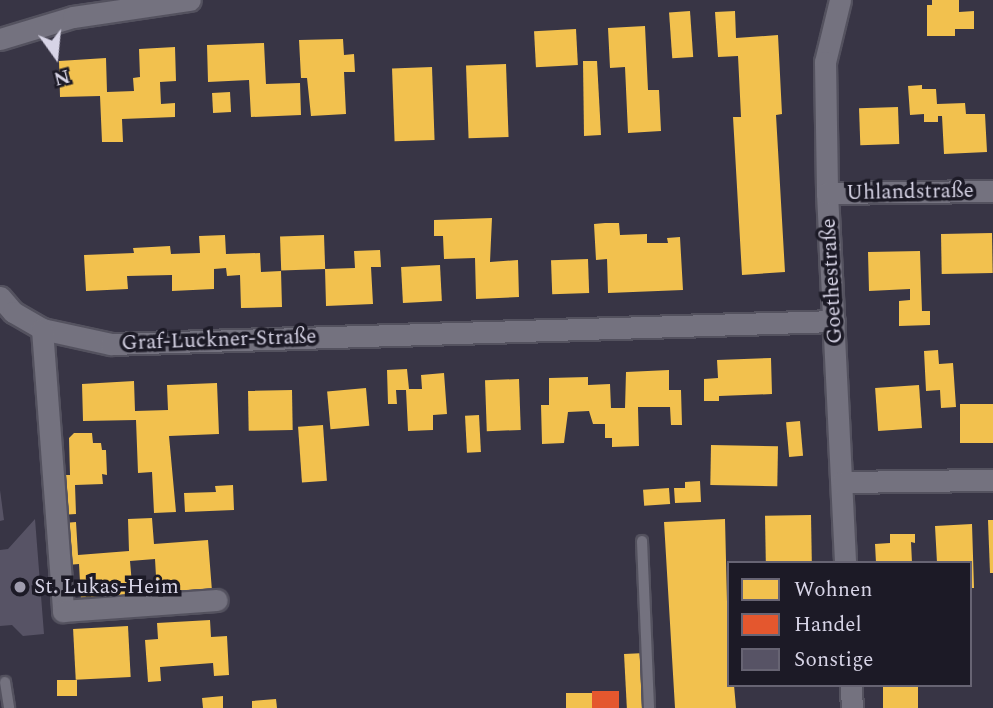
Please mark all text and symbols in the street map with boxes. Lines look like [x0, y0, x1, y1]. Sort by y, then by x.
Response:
north arrow [21, 21, 91, 91]
text: N [50, 61, 73, 93]
street label: Uhlandstraße [846, 178, 974, 206]
street label: Goethestraße [816, 218, 848, 344]
street label: Graf-Luckner-Straße [121, 324, 317, 356]
legend [727, 561, 972, 687]
place label: St. Lukas-Heim [34, 574, 179, 600]
text: Wohnen [794, 574, 872, 606]
marker: St. Lukas-Heim [12, 579, 28, 595]
text: Handel [794, 609, 862, 641]
text: Sonstige [794, 644, 873, 676]

